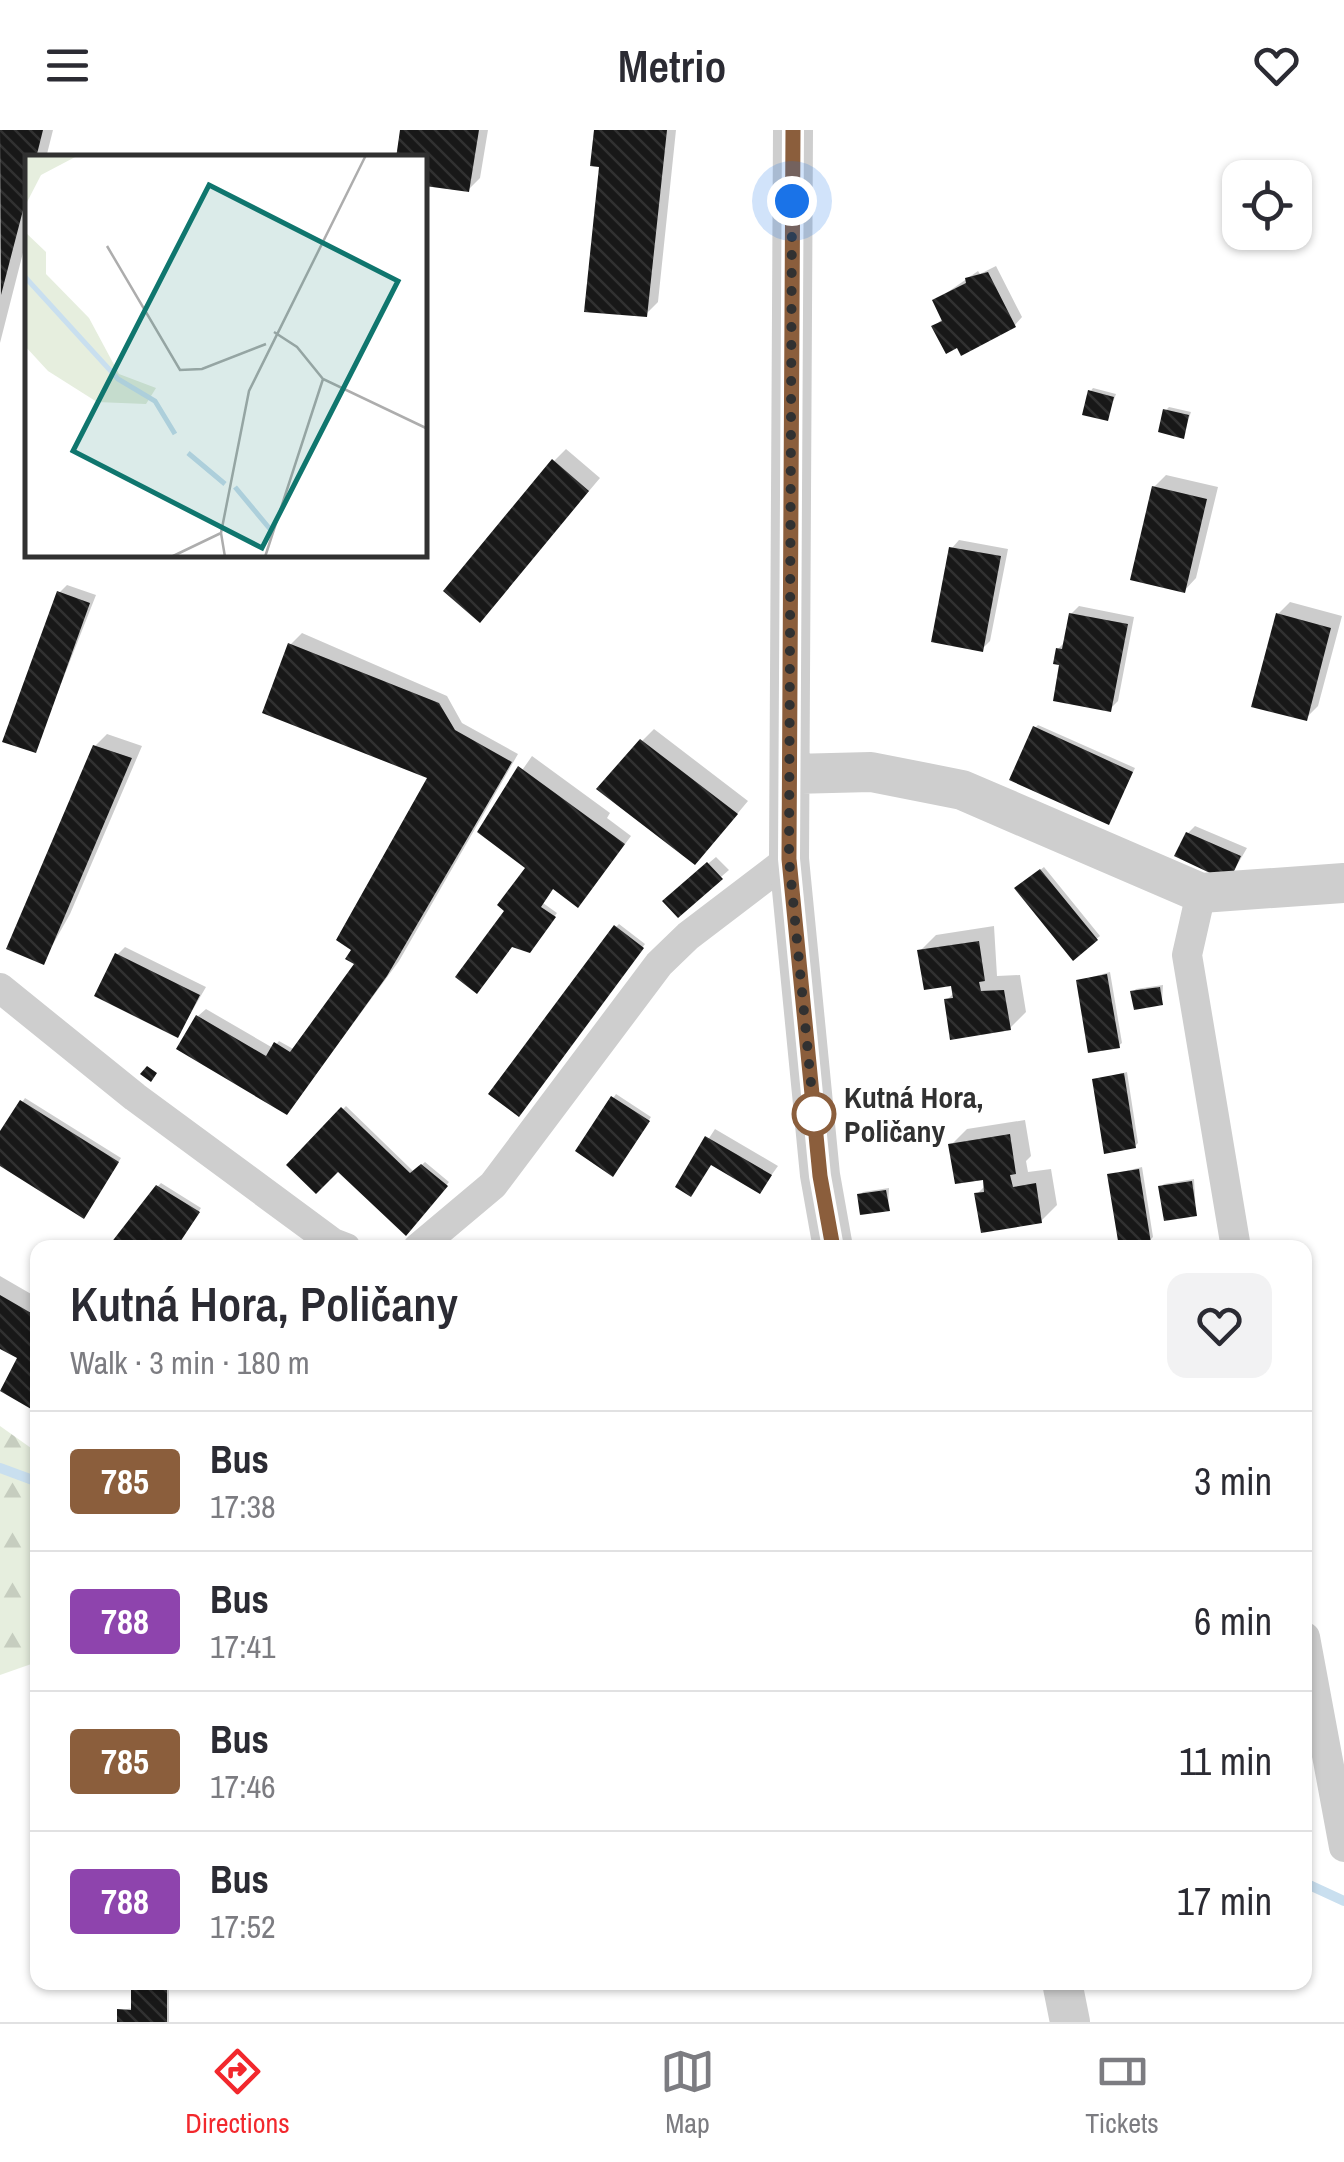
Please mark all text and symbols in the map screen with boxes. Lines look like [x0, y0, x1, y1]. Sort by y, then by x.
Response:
text: Metrio [618, 35, 726, 96]
icon: menu [40, 38, 95, 93]
icon: heart [1249, 38, 1304, 93]
inset map [25, 155, 428, 558]
map controls [1222, 160, 1312, 250]
button: locate [1222, 160, 1312, 250]
your location [767, 176, 817, 226]
place label: Kutná Hora, Poličany [844, 1077, 983, 1151]
marker: Kutná Hora, Poličany [793, 1093, 835, 1135]
text: Kutná Hora, Poličany [70, 1271, 458, 1336]
button: heart [1167, 1273, 1272, 1378]
text: Walk · 3 min · 180 m [70, 1341, 310, 1384]
text: Bus [210, 1434, 269, 1485]
text: 3 min [1194, 1456, 1272, 1507]
text: 785 [101, 1458, 149, 1505]
text: 17:38 [210, 1485, 276, 1528]
text: Bus [210, 1574, 269, 1625]
text: 6 min [1194, 1596, 1272, 1647]
text: 788 [101, 1598, 149, 1645]
text: 17:41 [210, 1625, 276, 1668]
text: Bus [210, 1714, 269, 1765]
text: 11 min [1179, 1736, 1272, 1787]
text: 785 [101, 1738, 149, 1785]
text: 17:46 [210, 1765, 276, 1808]
text: Bus [210, 1854, 269, 1905]
text: 17 min [1177, 1876, 1272, 1927]
text: 788 [101, 1878, 149, 1925]
text: 17:52 [210, 1905, 276, 1948]
tab: Directions [185, 2044, 290, 2142]
tab: Map [660, 2044, 715, 2142]
tab: Tickets [1085, 2044, 1159, 2142]

